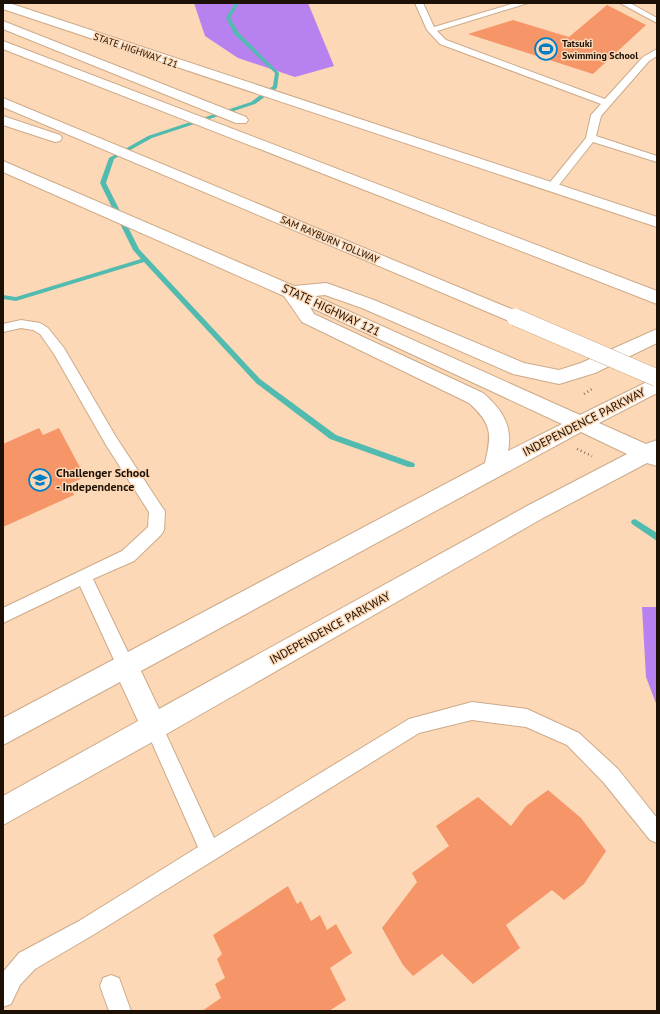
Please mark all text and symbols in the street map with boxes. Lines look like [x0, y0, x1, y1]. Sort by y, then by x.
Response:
street label: STATE HIGHWAY 121 [92, 30, 180, 71]
sports icon: Tatsuki Swimming School [533, 36, 559, 62]
place label: Tatsuki Swimming School [562, 37, 638, 62]
street label: SAM RAYBURN TOLLWAY [279, 213, 381, 266]
street label: STATE HIGHWAY 121 [280, 280, 383, 339]
street label: INDEPENDENCE PARKWAY [520, 384, 648, 459]
place label: Challenger School - Independence [56, 465, 150, 494]
school or university icon: Challenger School - Independence [27, 467, 53, 493]
street label: INDEPENDENCE PARKWAY [267, 588, 393, 667]

